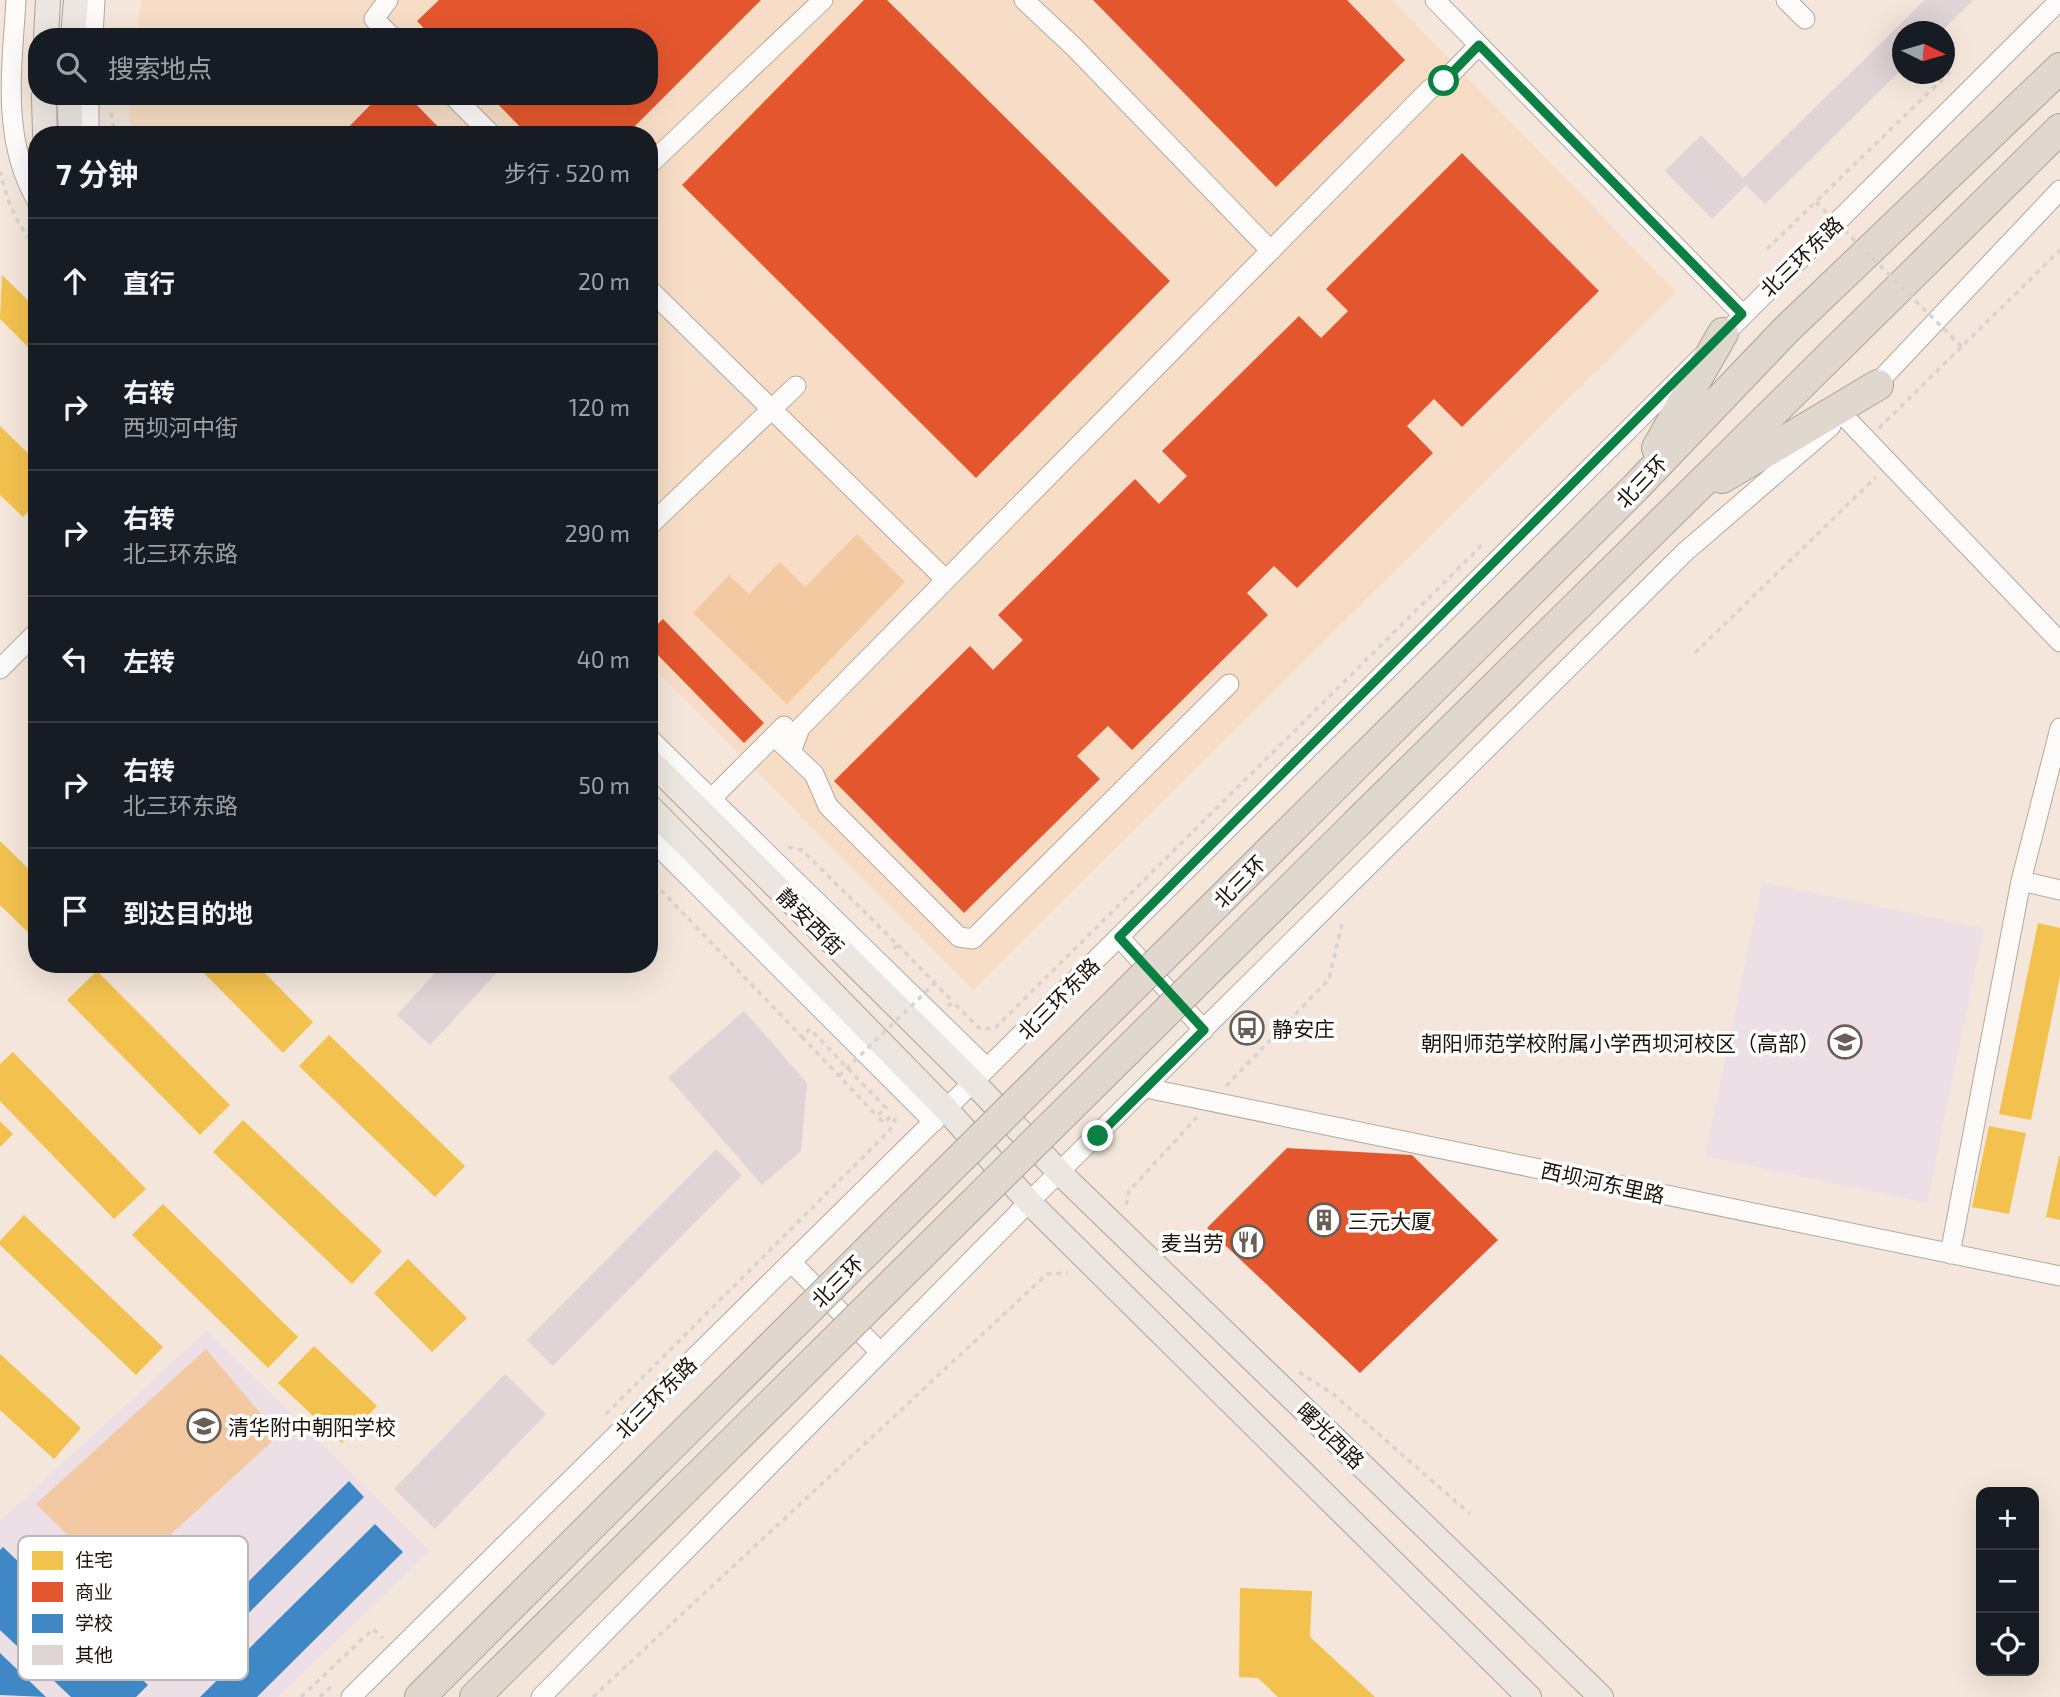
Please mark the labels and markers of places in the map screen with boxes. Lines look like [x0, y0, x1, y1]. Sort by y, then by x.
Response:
bus stop icon: 静安庄 [1228, 1009, 1266, 1047]
place label: 静安庄 [1272, 1016, 1335, 1041]
school or university icon: 朝阳师范学校附属小学西坝河校区（高部） [1826, 1023, 1864, 1061]
place label: 朝阳师范学校附属小学西坝河校区（高部） [1421, 1030, 1820, 1055]
building icon: 三元大厦 [1305, 1201, 1343, 1239]
place label: 三元大厦 [1348, 1208, 1432, 1233]
restaurant icon: 麦当劳 [1229, 1223, 1267, 1261]
place label: 麦当劳 [1161, 1230, 1224, 1255]
school or university icon: 清华附中朝阳学校 [185, 1407, 223, 1445]
place label: 清华附中朝阳学校 [228, 1414, 396, 1439]

